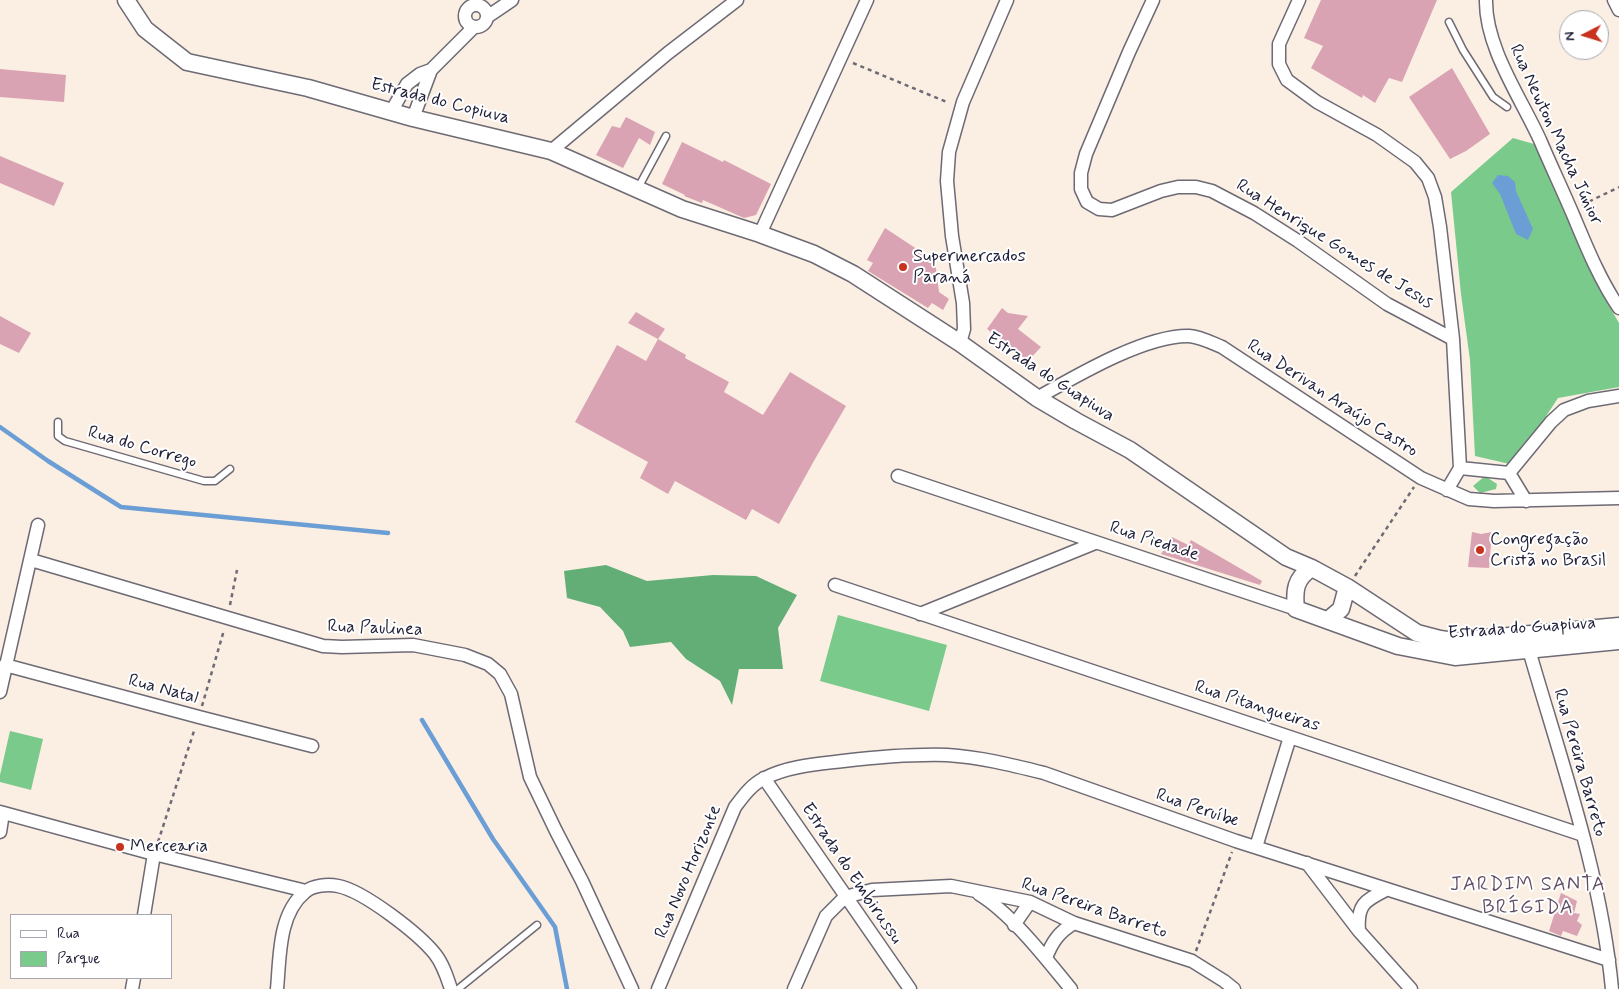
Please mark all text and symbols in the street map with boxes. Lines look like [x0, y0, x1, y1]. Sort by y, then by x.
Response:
north arrow [1559, 10, 1609, 60]
text: N [1561, 31, 1579, 42]
street label: Rua Newton Macha Júnior [1504, 41, 1606, 229]
street label: Estrada do Copiuva [368, 74, 512, 130]
street label: Rua Henrique Gomes de Jesus [1232, 175, 1436, 315]
place label: Supermercados Paraná [913, 246, 1026, 288]
marker: Supermercados Paraná [897, 261, 909, 273]
street label: Estrada do Guapiuva [982, 328, 1118, 428]
street label: Rua Derivan Araújo Castro [1242, 336, 1422, 462]
street label: Rua do Corrego [85, 422, 199, 474]
street label: Rua Piedade [1107, 517, 1201, 567]
place label: Congregação Cristã no Brasil [1490, 529, 1606, 572]
marker: Congregação Cristã no Brasil [1474, 544, 1486, 556]
street label: Estrada do Guapiuva [1447, 613, 1597, 645]
street label: Rua Paulinea [327, 617, 423, 641]
street label: Rua Natal [126, 670, 200, 710]
street label: Rua Pitangueiras [1192, 677, 1322, 737]
street label: Rua Pereira Barreto [1548, 687, 1610, 839]
street label: Rua Peruíbe [1153, 785, 1241, 833]
street label: Estrada do Embirussu [796, 799, 906, 949]
street label: Rua Novo Horizonte [651, 802, 727, 942]
place label: Mercearia [130, 836, 208, 858]
marker: Mercearia [114, 841, 126, 853]
street label: Rua Pereira Barreto [1018, 874, 1170, 944]
district label: JARDIM SANTA BRÍGIDA [1447, 874, 1609, 921]
legend [10, 914, 172, 979]
text: Rua [57, 924, 80, 944]
text: Parque [57, 949, 100, 969]

